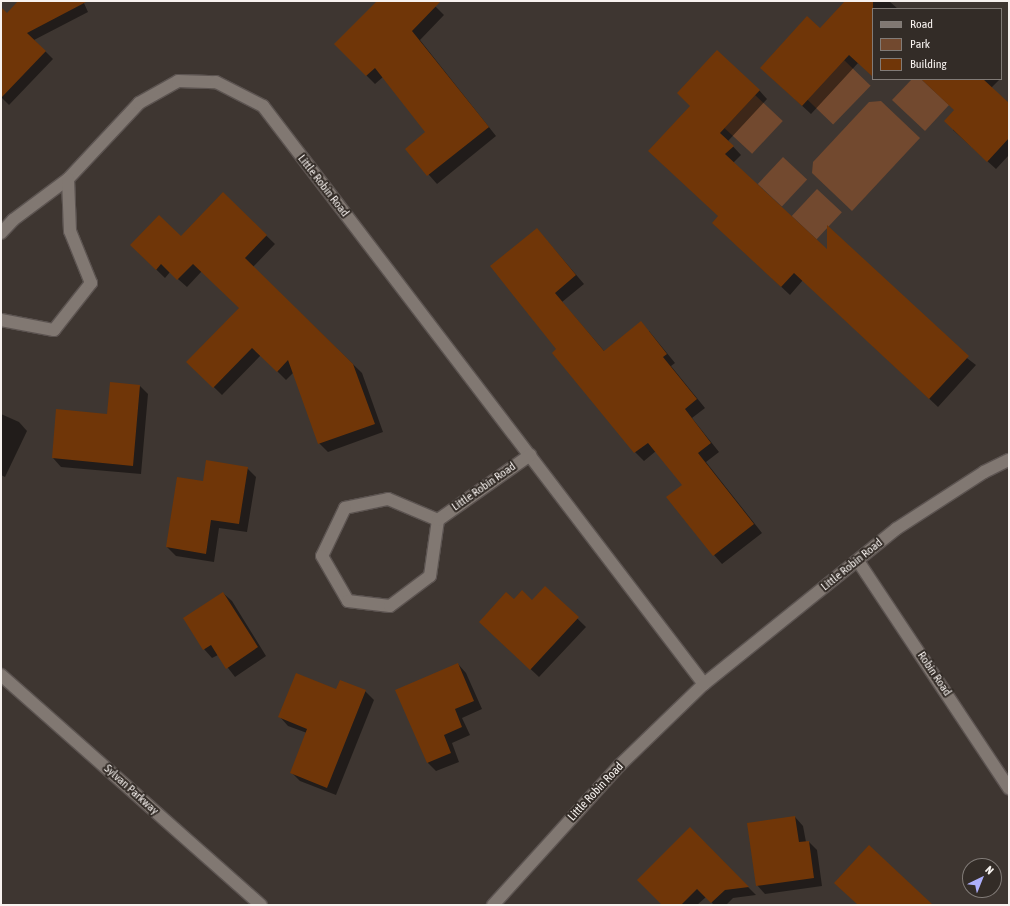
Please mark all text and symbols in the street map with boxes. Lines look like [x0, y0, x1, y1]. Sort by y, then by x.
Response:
legend [872, 8, 1002, 80]
text: Road [910, 17, 933, 31]
text: Park [910, 37, 930, 51]
text: Building [910, 57, 947, 71]
street label: Little Robin Road [294, 152, 352, 220]
street label: Little Robin Road [449, 460, 519, 514]
street label: Little Robin Road [818, 536, 886, 594]
street label: Robin Road [914, 649, 954, 699]
street label: Little Robin Road [565, 760, 627, 824]
street label: Sylvan Parkway [101, 762, 161, 818]
north arrow [962, 858, 1002, 898]
text: N [983, 863, 996, 877]

